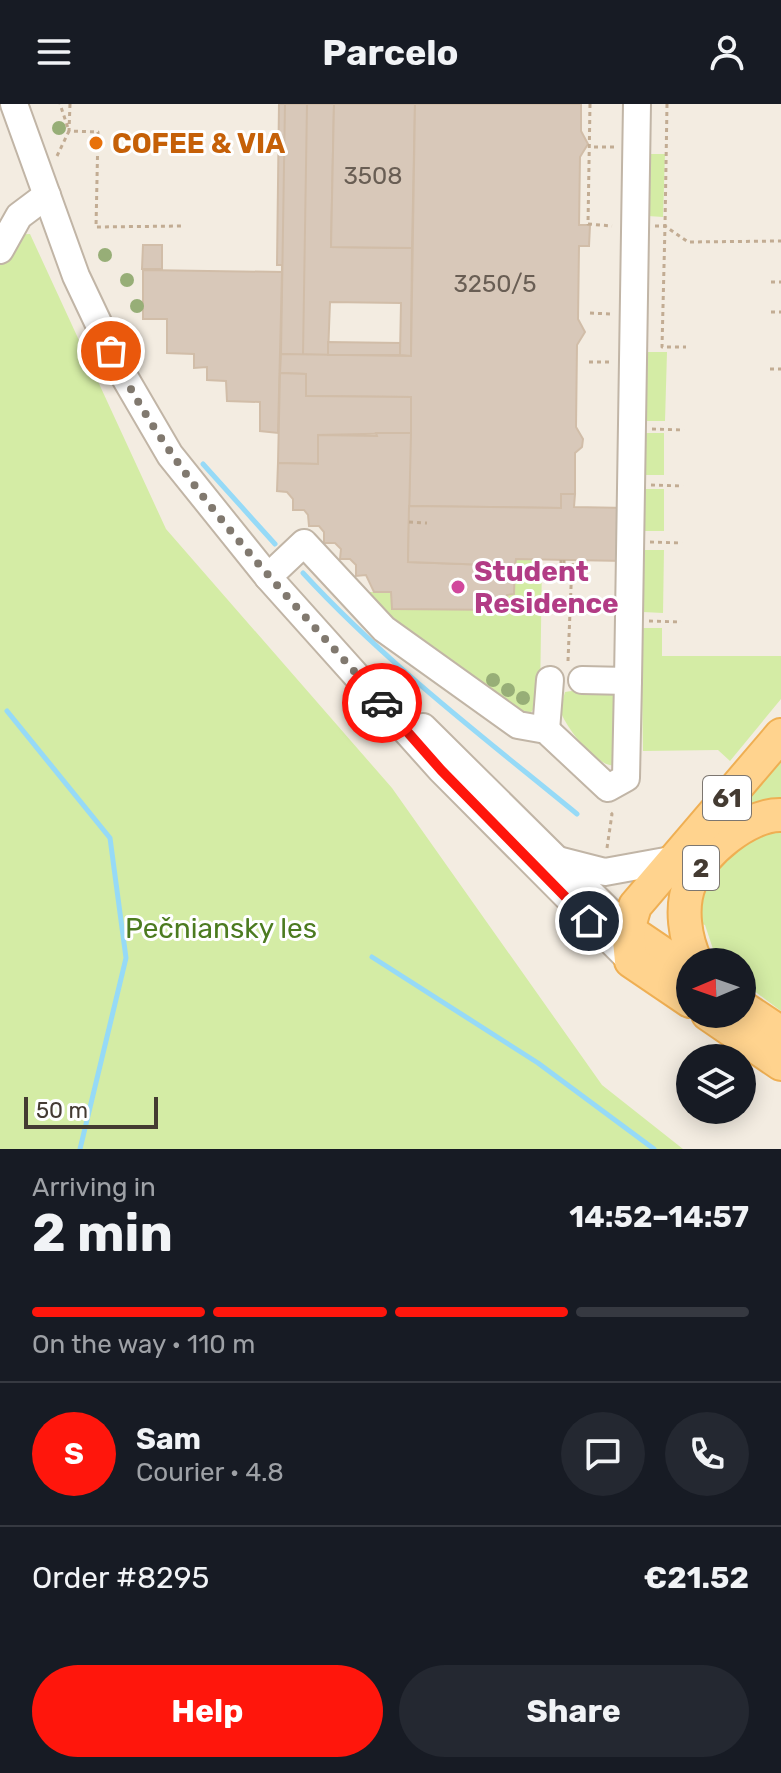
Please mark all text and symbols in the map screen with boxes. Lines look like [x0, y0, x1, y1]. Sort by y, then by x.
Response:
icon: menu [32, 30, 76, 74]
icon: person [705, 30, 749, 74]
text: Parcelo [322, 31, 459, 74]
place label: COFEE & VIA [112, 127, 285, 160]
marker: COFEE & VIA [87, 134, 105, 152]
house number: 3508 [343, 162, 403, 190]
house number: 3250/5 [453, 270, 537, 298]
pin [77, 317, 145, 385]
icon: bag [89, 329, 133, 373]
place label: Student Residence [474, 555, 619, 620]
marker: Student Residence [449, 578, 467, 596]
courier [342, 663, 422, 743]
icon: car [360, 681, 404, 725]
road number: 61 [703, 776, 751, 820]
road number: 2 [683, 846, 719, 890]
pin [555, 887, 623, 955]
icon: home [567, 899, 611, 943]
park label: Pečniansky les [125, 912, 317, 945]
north arrow [676, 948, 756, 1028]
map controls [676, 948, 756, 1124]
button: layers [676, 1044, 756, 1124]
scale bar [24, 1093, 158, 1129]
text: 50 m [36, 1097, 88, 1124]
text: Arriving in [32, 1172, 156, 1203]
text: 14:52–14:57 [569, 1199, 749, 1235]
text: 2 min [32, 1202, 173, 1264]
text: On the way · 110 m [32, 1329, 255, 1360]
button: chat [561, 1412, 645, 1496]
button: phone [665, 1412, 749, 1496]
text: Sam [136, 1421, 201, 1457]
text: S [64, 1436, 84, 1472]
text: Courier · 4.8 [136, 1457, 284, 1488]
text: Order #8295 [32, 1560, 209, 1596]
text: €21.52 [644, 1560, 749, 1596]
button: Help [32, 1665, 383, 1757]
button: Share [399, 1665, 749, 1757]

